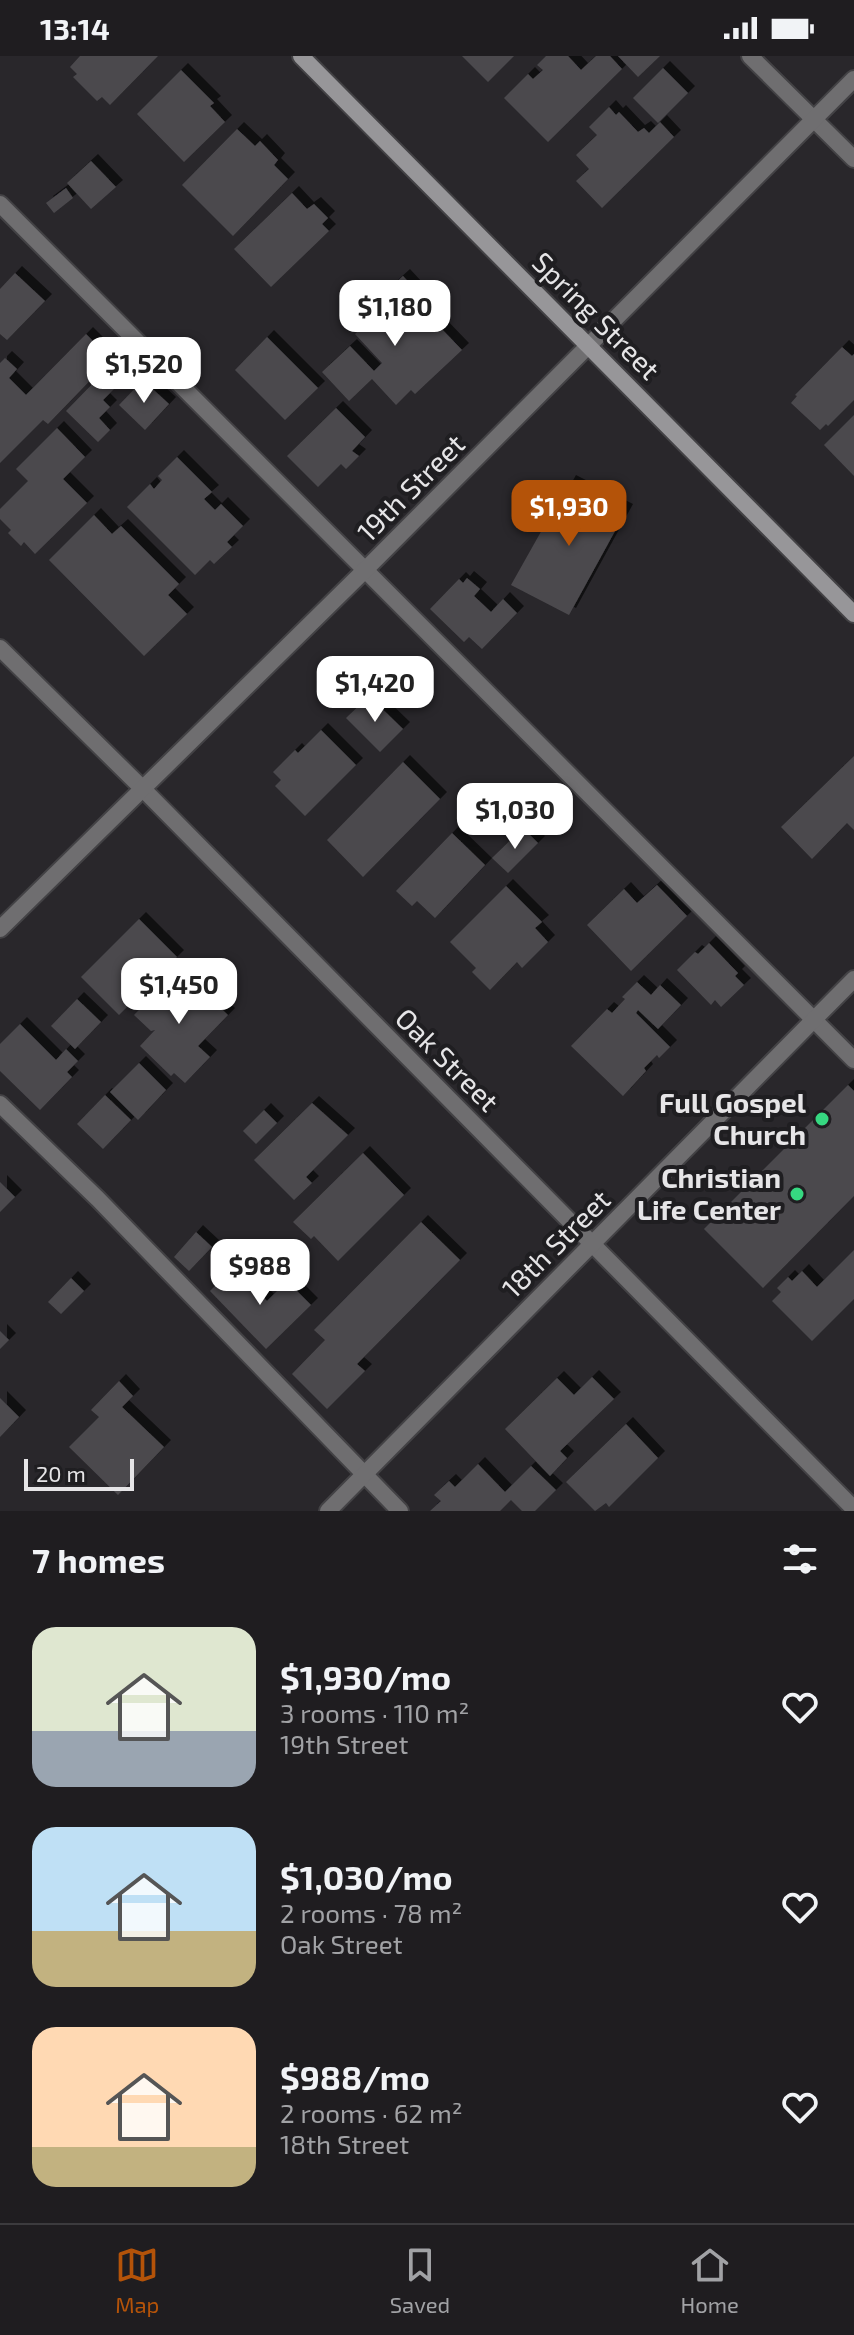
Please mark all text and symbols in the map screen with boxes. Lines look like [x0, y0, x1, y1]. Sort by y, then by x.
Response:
text: 13:14 [40, 10, 110, 46]
street label: Spring Street [526, 245, 667, 386]
pin: $1,180 [330, 280, 460, 348]
text: $1,180 [357, 290, 433, 321]
pin: $1,520 [79, 337, 209, 405]
text: $1,520 [105, 347, 183, 378]
street label: 19th Street [349, 426, 471, 548]
pin: $1,930 [504, 480, 634, 548]
text: $1,930 [529, 490, 609, 521]
pin: $1,420 [310, 656, 440, 724]
text: $1,420 [335, 666, 415, 697]
pin: $1,030 [450, 783, 580, 851]
text: $1,030 [475, 793, 555, 824]
pin: $1,450 [114, 958, 244, 1026]
text: $1,450 [139, 968, 219, 999]
street label: Oak Street [389, 1001, 506, 1118]
place label: Full Gospel Church [659, 1085, 807, 1151]
marker: Full Gospel Church [813, 1110, 831, 1128]
place label: Christian Life Center [637, 1160, 781, 1226]
street label: 18th Street [494, 1182, 617, 1305]
marker: Christian Life Center [788, 1185, 806, 1203]
pin: $988 [213, 1239, 307, 1307]
text: $988 [229, 1249, 291, 1280]
scale bar [24, 1455, 134, 1491]
text: 20 m [36, 1460, 86, 1486]
icon: filters [778, 1537, 822, 1581]
text: 7 homes [32, 1539, 165, 1580]
text: $1,930/mo [280, 1656, 451, 1697]
icon: home [96, 1659, 192, 1755]
icon: heart [778, 1685, 822, 1729]
text: 3 rooms · 110 m² [280, 1697, 469, 1728]
text: 19th Street [280, 1728, 408, 1759]
text: $1,030/mo [280, 1856, 453, 1897]
icon: home [96, 1859, 192, 1955]
icon: heart [778, 1885, 822, 1929]
text: 2 rooms · 78 m² [280, 1897, 462, 1928]
text: Oak Street [280, 1928, 403, 1959]
text: $988/mo [280, 2056, 430, 2097]
icon: home [96, 2059, 192, 2155]
icon: heart [778, 2085, 822, 2129]
text: 2 rooms · 62 m² [280, 2097, 463, 2128]
text: 18th Street [280, 2128, 409, 2159]
tab: Map [115, 2243, 159, 2317]
tab: Saved [390, 2243, 450, 2317]
tab: Home [680, 2243, 739, 2317]

